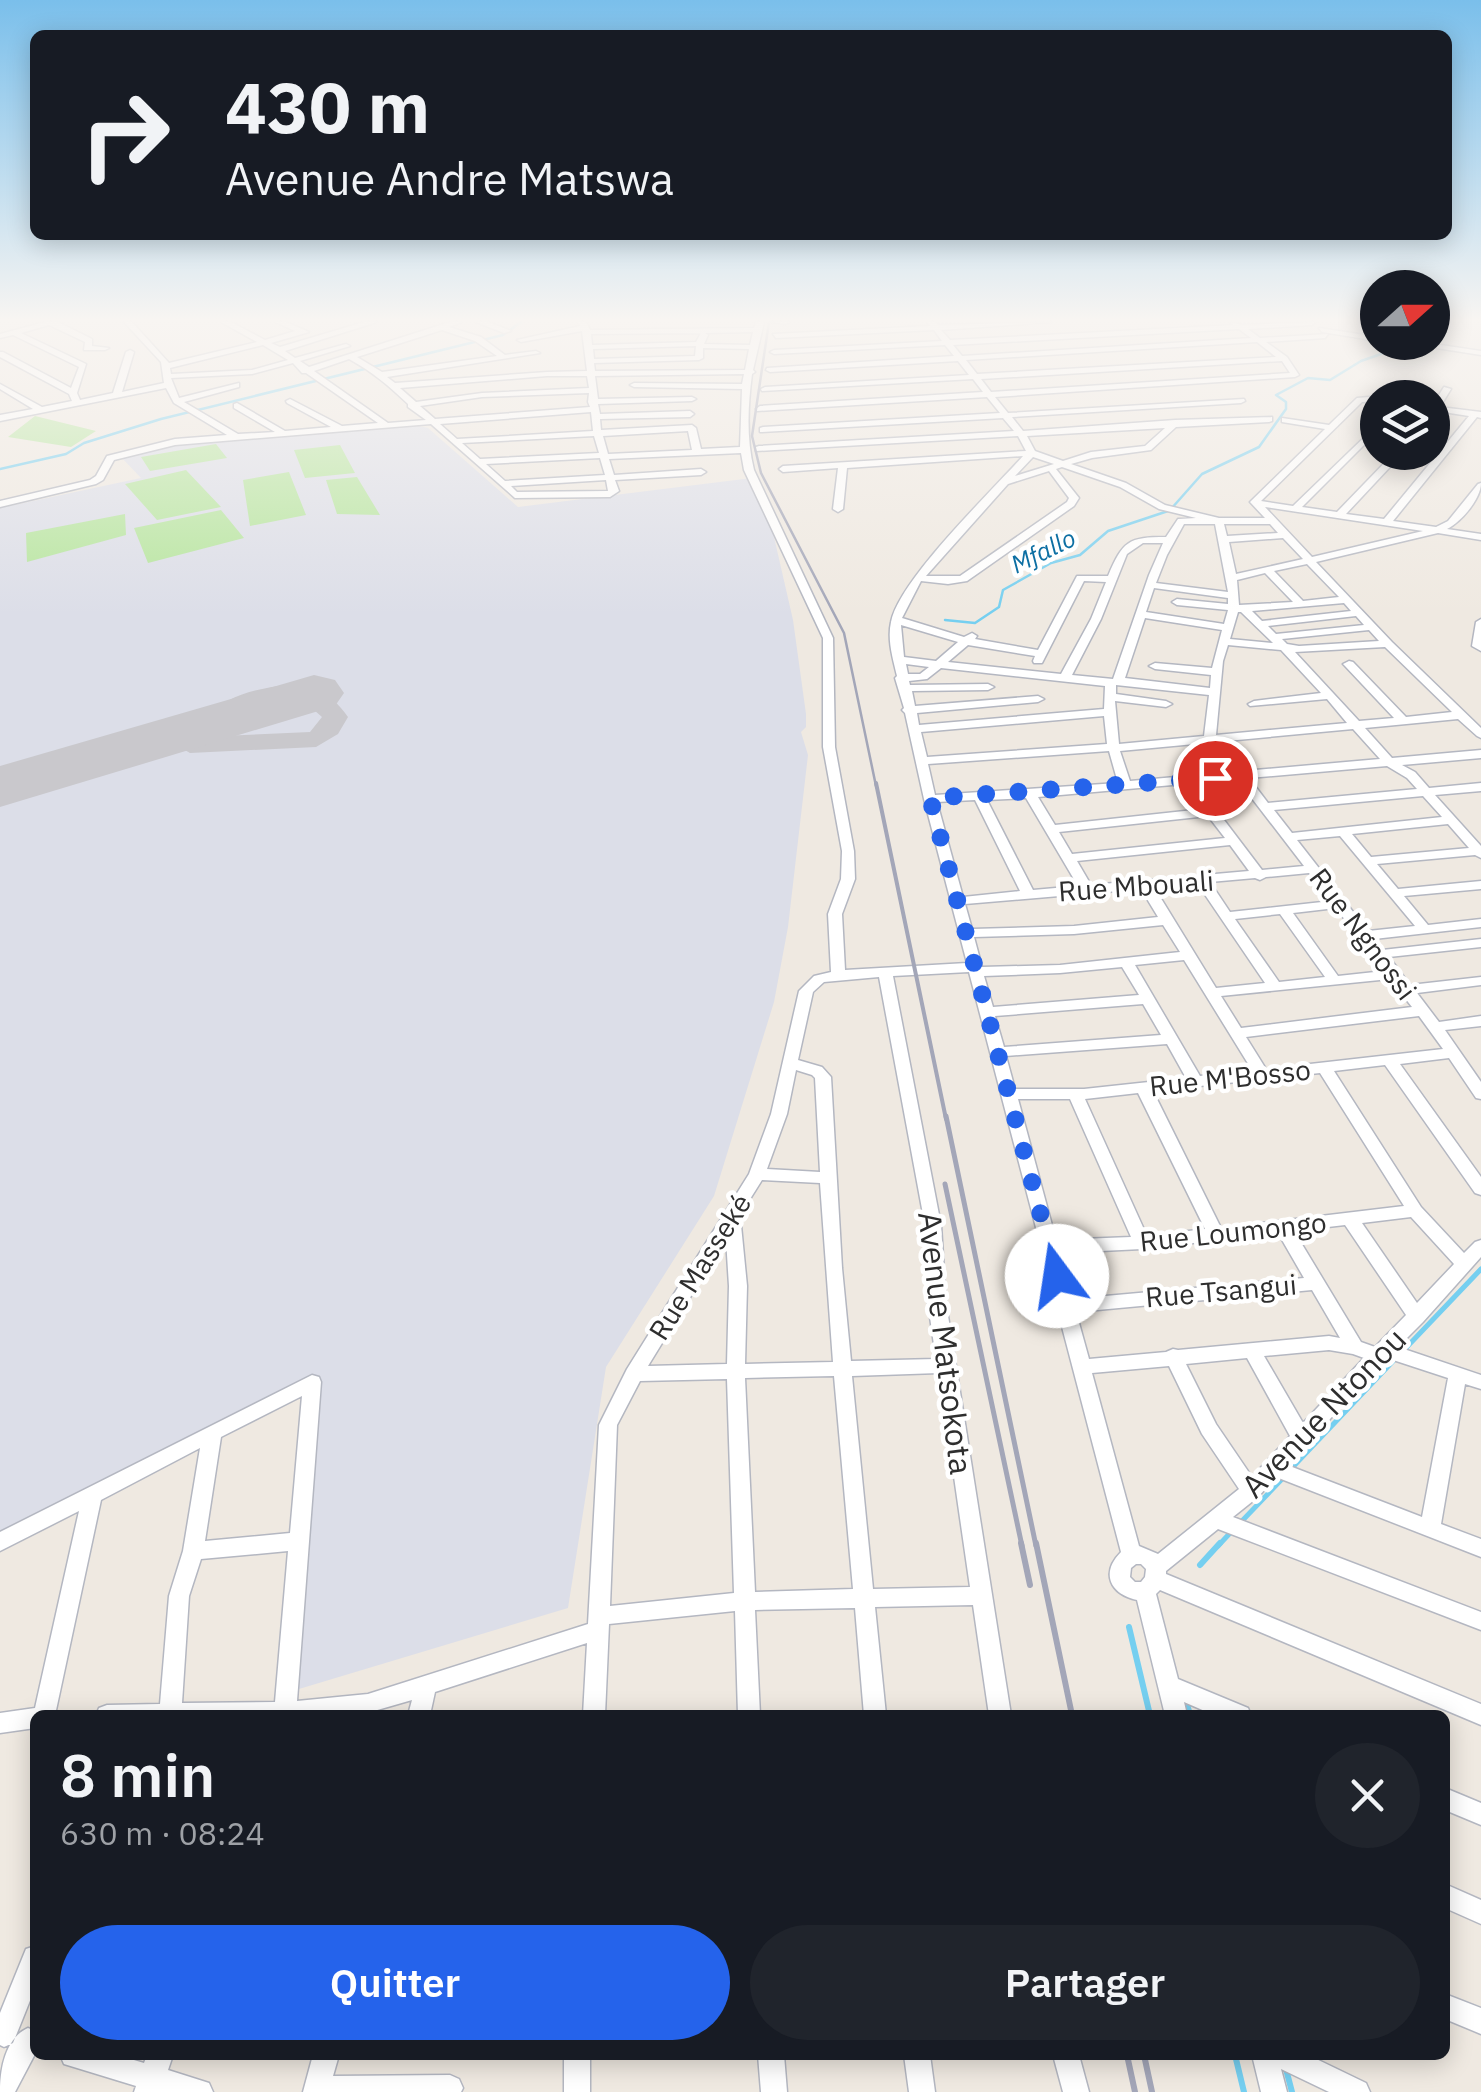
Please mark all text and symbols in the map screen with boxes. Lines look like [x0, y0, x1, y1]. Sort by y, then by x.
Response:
text: 430 m [225, 61, 430, 152]
icon: right [60, 70, 190, 200]
text: Avenue Andre Matswa [225, 149, 674, 207]
north arrow [1360, 270, 1450, 360]
map controls [1360, 270, 1450, 470]
button: layers [1360, 380, 1450, 470]
water label: Mfallo [1005, 521, 1081, 580]
pin [1173, 736, 1258, 821]
icon: arrive [1188, 751, 1243, 806]
street label: Rue Ngnossi [1302, 860, 1425, 1007]
street label: Rue Mbouali [1057, 862, 1215, 909]
street label: Rue M'Bosso [1147, 1051, 1312, 1104]
street label: Rue Masseké [640, 1187, 759, 1347]
street label: Rue Loumongo [1138, 1203, 1328, 1260]
street label: Avenue Matsokota [909, 1209, 983, 1477]
position arrow [1005, 1224, 1109, 1328]
street label: Rue Tsangui [1144, 1265, 1298, 1316]
street label: Avenue Ntonou [1232, 1318, 1415, 1506]
text: 8 min [60, 1735, 215, 1814]
button: close [1315, 1743, 1420, 1848]
text: 630 m · 08:24 [60, 1812, 265, 1854]
button: Quitter [60, 1925, 730, 2040]
button: Partager [750, 1925, 1420, 2040]

